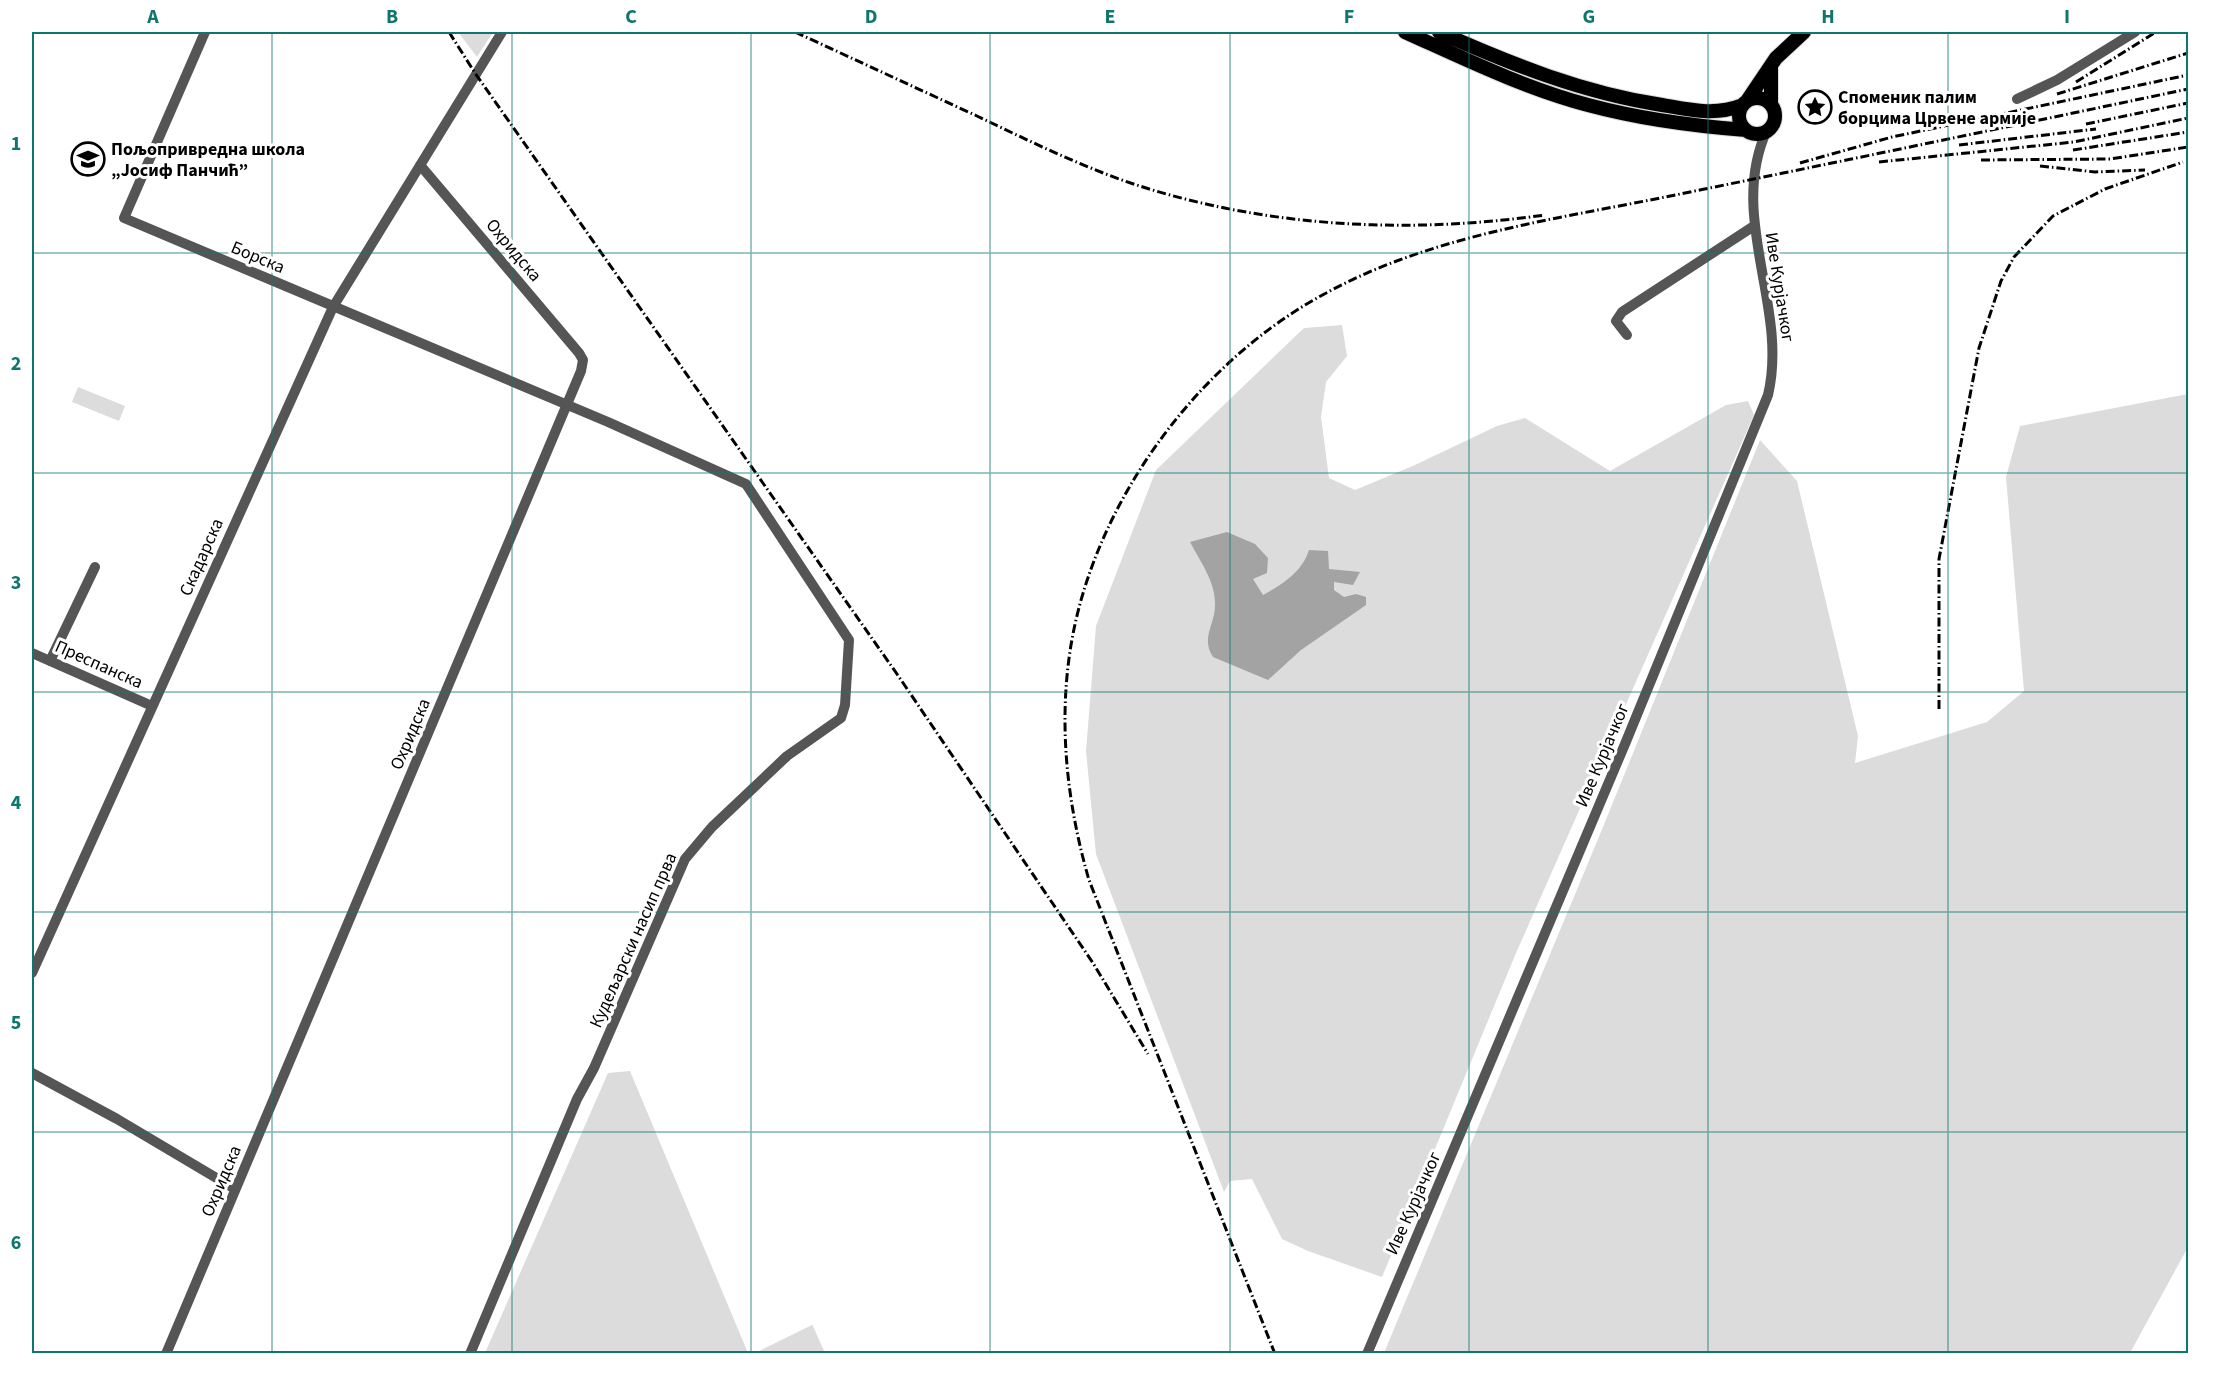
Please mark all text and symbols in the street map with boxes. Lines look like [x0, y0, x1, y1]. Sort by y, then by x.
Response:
text: A [146, 3, 159, 31]
text: B [386, 3, 398, 31]
text: C [625, 3, 637, 31]
text: D [865, 3, 877, 31]
text: E [1105, 3, 1115, 31]
text: F [1344, 3, 1354, 31]
text: G [1583, 3, 1595, 31]
text: H [1821, 3, 1835, 31]
text: I [2064, 3, 2070, 31]
place label: Споменик палим борцима Црвене армије [1838, 85, 2036, 131]
place icon: Споменик палим борцима Црвене армије [1797, 89, 1833, 125]
text: 1 [11, 130, 21, 158]
place label: Пољопривредна школа „Јосиф Панчић” [111, 137, 305, 183]
school or university icon: Пољопривредна школа „Јосиф Панчић” [70, 141, 106, 177]
street label: Охридска [480, 213, 547, 287]
street label: Иве Курјачког [1759, 231, 1800, 344]
street label: Борска [227, 235, 289, 280]
text: 2 [11, 350, 21, 378]
street label: Скадарска [173, 514, 230, 600]
text: 3 [11, 569, 21, 597]
street label: Преспанска [51, 634, 147, 695]
street label: Охридска [384, 695, 437, 774]
street label: Иве Курјачког [1569, 699, 1636, 811]
text: 4 [11, 789, 22, 817]
street label: Кудељарски насип прва [584, 849, 683, 1032]
text: 5 [11, 1009, 21, 1037]
street label: Охридска [195, 1142, 248, 1221]
street label: Иве Курјачког [1380, 1148, 1447, 1259]
text: 6 [11, 1229, 21, 1257]

